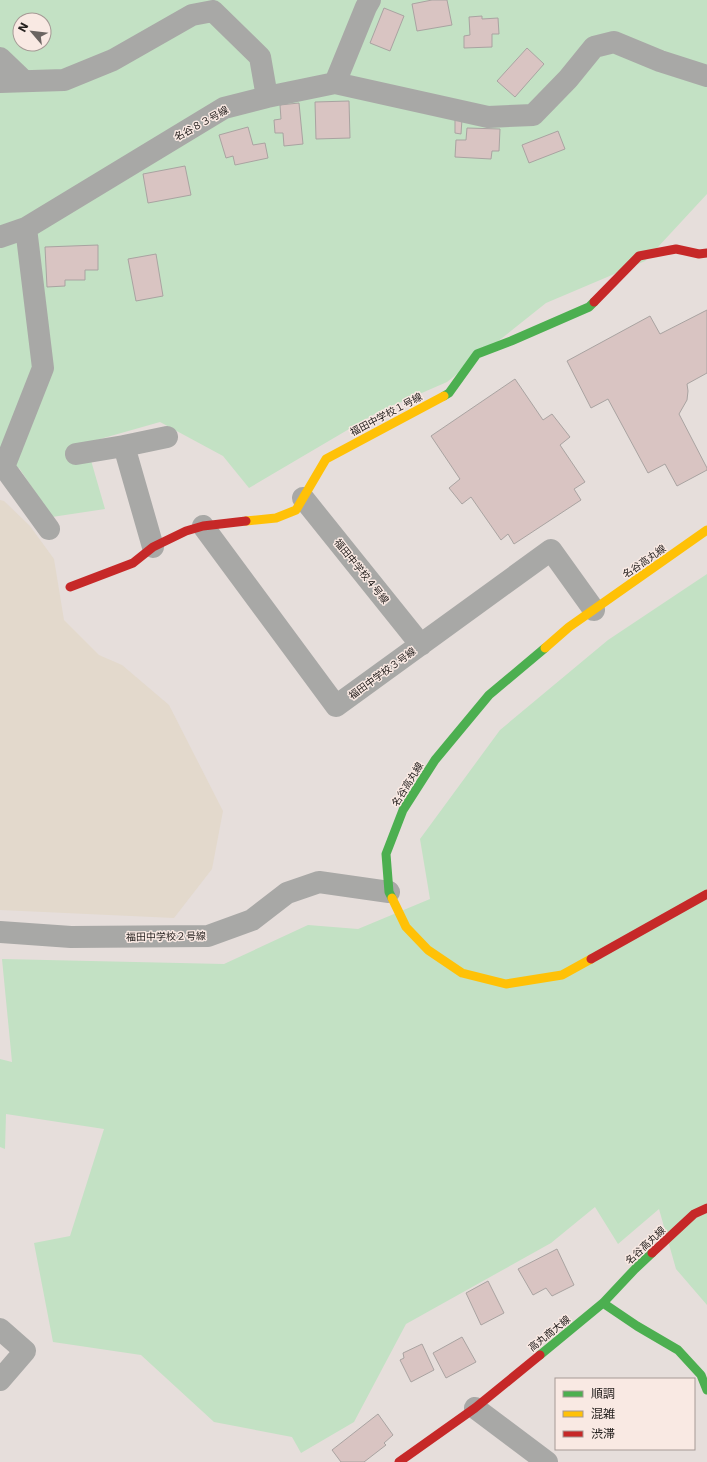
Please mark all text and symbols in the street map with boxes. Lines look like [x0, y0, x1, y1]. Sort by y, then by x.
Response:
north arrow [12, 12, 52, 52]
text: N [16, 20, 32, 35]
street label: 名谷８３号線 [172, 104, 230, 143]
street label: 福田中学校１号線 [348, 391, 424, 438]
street label: 福田中学校４号線 [332, 537, 391, 606]
street label: 名谷高丸線 [621, 543, 668, 580]
street label: 福田中学校３号線 [347, 645, 418, 701]
street label: 名谷高丸線 [390, 760, 425, 808]
street label: 福田中学校２号線 [126, 930, 206, 943]
street label: 名谷高丸線 [623, 1224, 667, 1266]
street label: 高丸商大線 [526, 1313, 572, 1353]
legend [555, 1378, 695, 1450]
text: 順調 [591, 1387, 615, 1401]
text: 混雑 [591, 1407, 615, 1421]
text: 渋滞 [591, 1427, 615, 1441]

